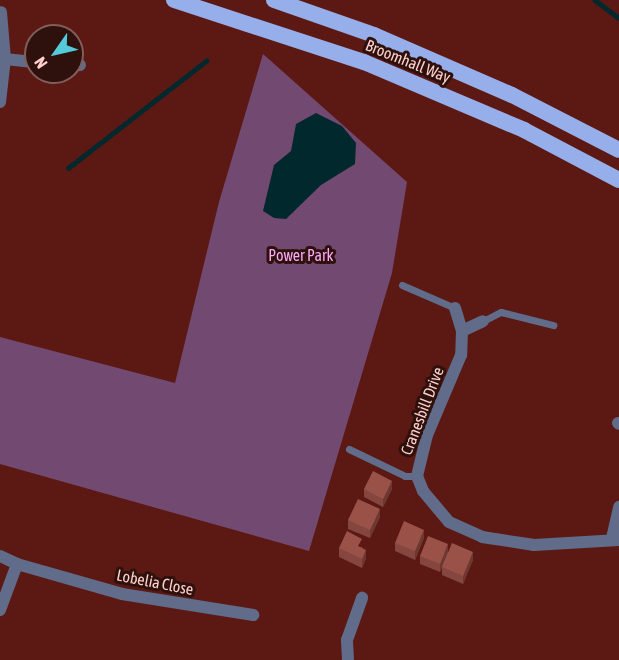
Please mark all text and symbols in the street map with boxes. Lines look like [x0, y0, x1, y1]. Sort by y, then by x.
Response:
north arrow [24, 24, 84, 84]
street label: Broomhall Way [363, 35, 453, 87]
text: N [31, 54, 51, 72]
park label: Power Park [268, 245, 334, 265]
street label: Cranesbill Drive [396, 364, 448, 458]
street label: Lobelia Close [115, 565, 195, 599]

